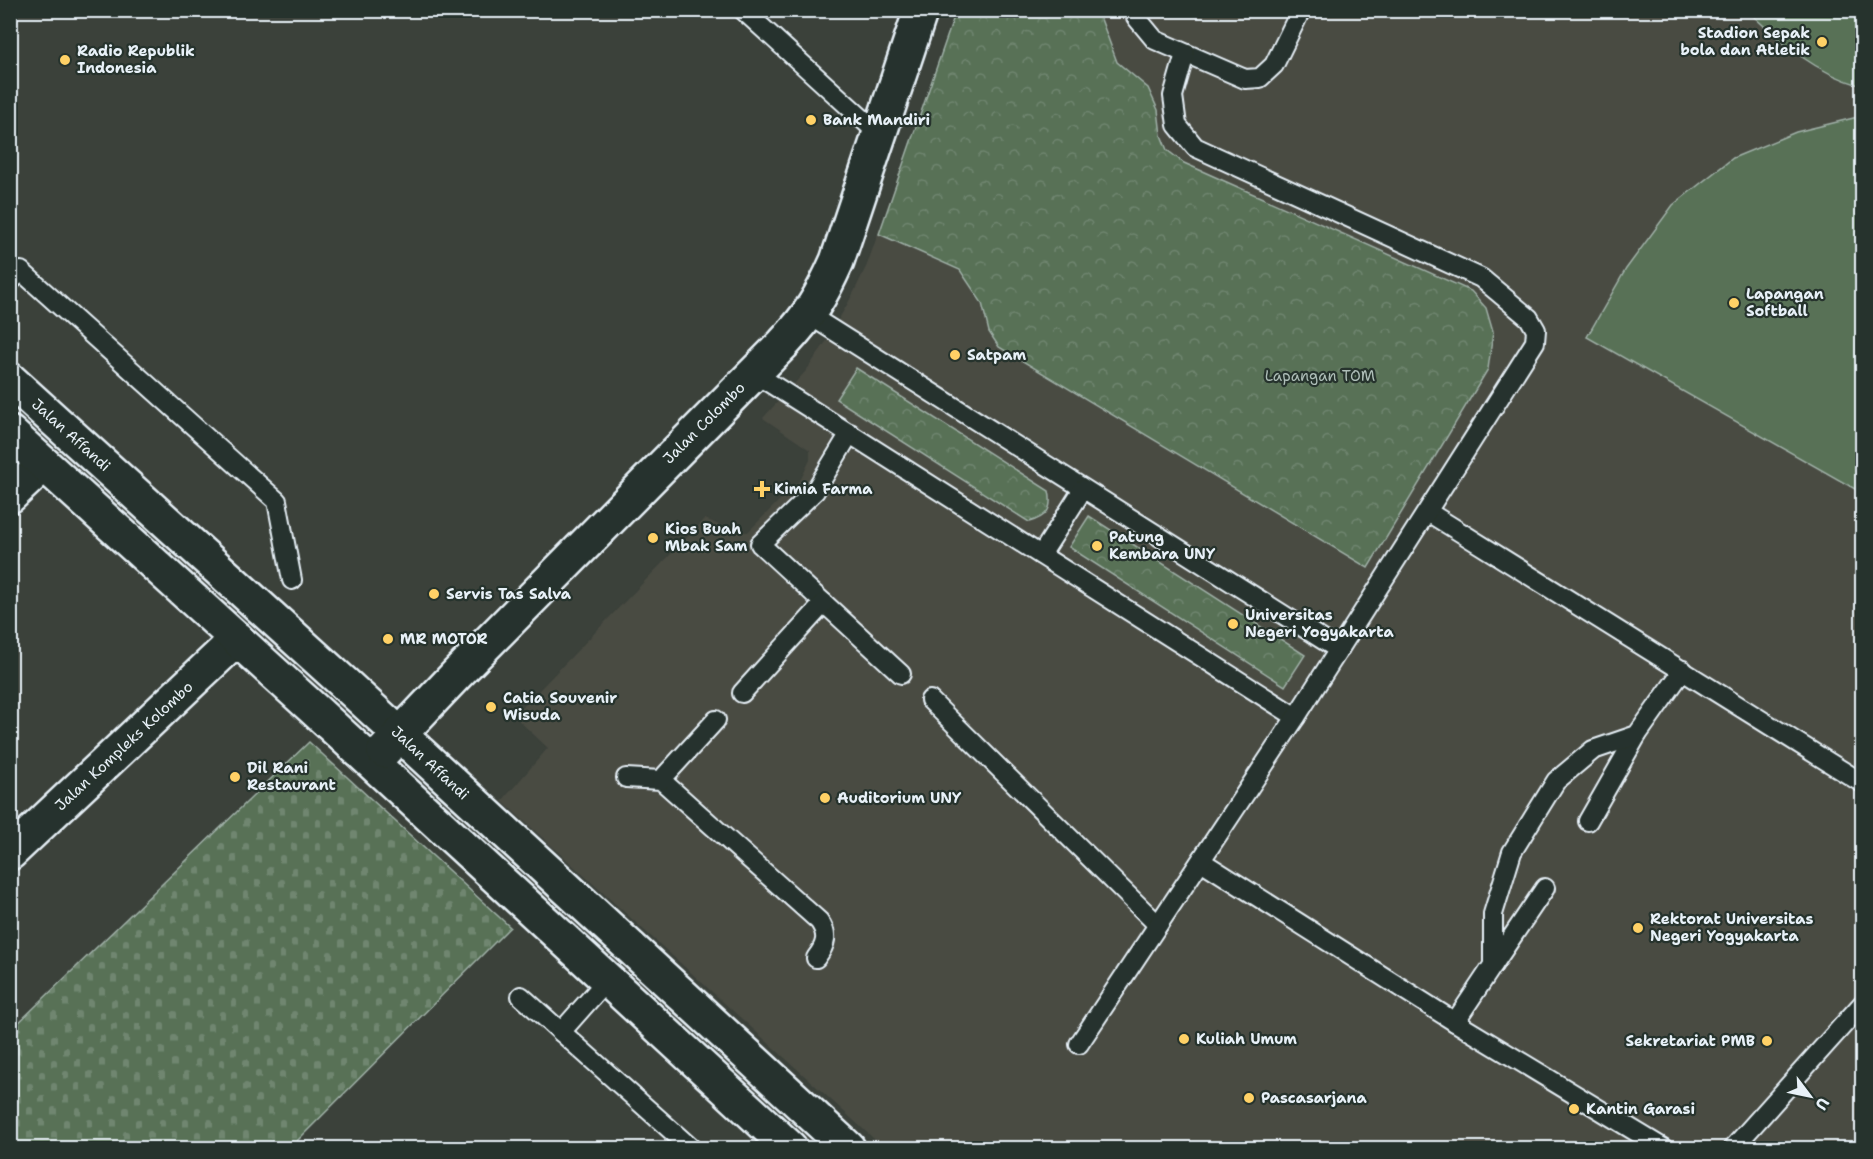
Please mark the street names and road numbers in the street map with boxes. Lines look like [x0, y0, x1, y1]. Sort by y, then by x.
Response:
street label: Jalan Colombo [659, 378, 749, 468]
street label: Jalan Affandi [27, 394, 115, 476]
street label: Jalan Kompleks Kolombo [51, 677, 197, 815]
street label: Jalan Affandi [387, 722, 473, 804]

